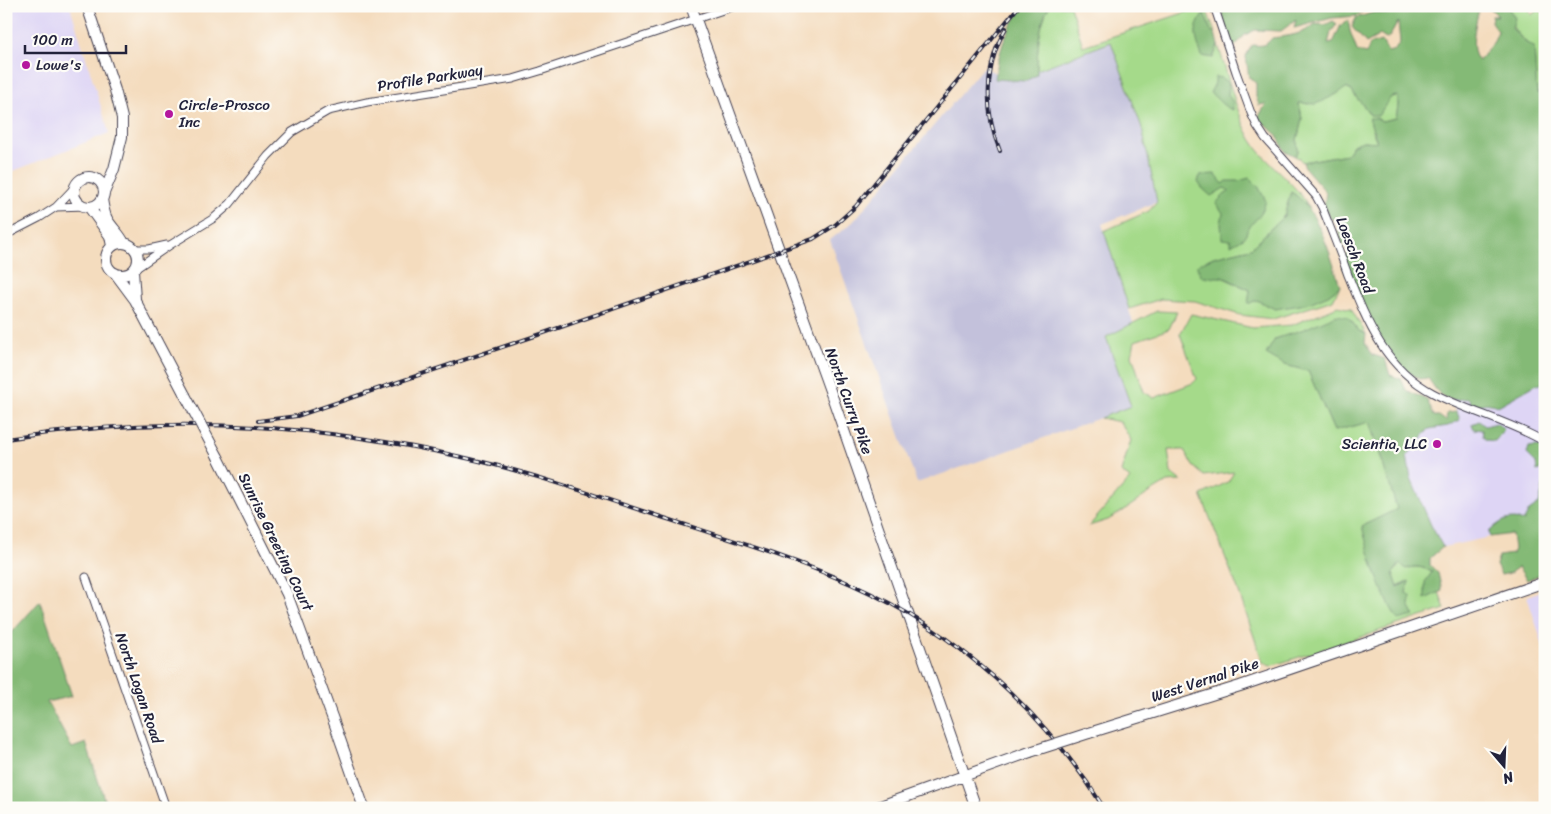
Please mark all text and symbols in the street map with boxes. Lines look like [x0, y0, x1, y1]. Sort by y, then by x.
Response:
scale bar [25, 22, 126, 54]
text: 100 m [32, 27, 73, 53]
place label: Lowe's [36, 52, 81, 78]
street label: Profile Parkway [376, 57, 485, 99]
marker: Lowe's [20, 59, 32, 71]
place label: Circle-Prosco Inc [178, 92, 270, 135]
marker: Circle-Prosco Inc [163, 108, 175, 120]
street label: Loesch Road [1328, 213, 1382, 298]
street label: North Curry Pike [818, 344, 880, 458]
place label: Scientia, LLC [1342, 431, 1427, 457]
marker: Scientia, LLC [1431, 438, 1443, 450]
street label: Sunrise Greeting Court [231, 468, 321, 617]
street label: North Logan Road [108, 629, 171, 748]
street label: West Vernal Pike [1148, 650, 1263, 710]
north arrow [1478, 742, 1528, 792]
text: N [1499, 764, 1518, 791]

